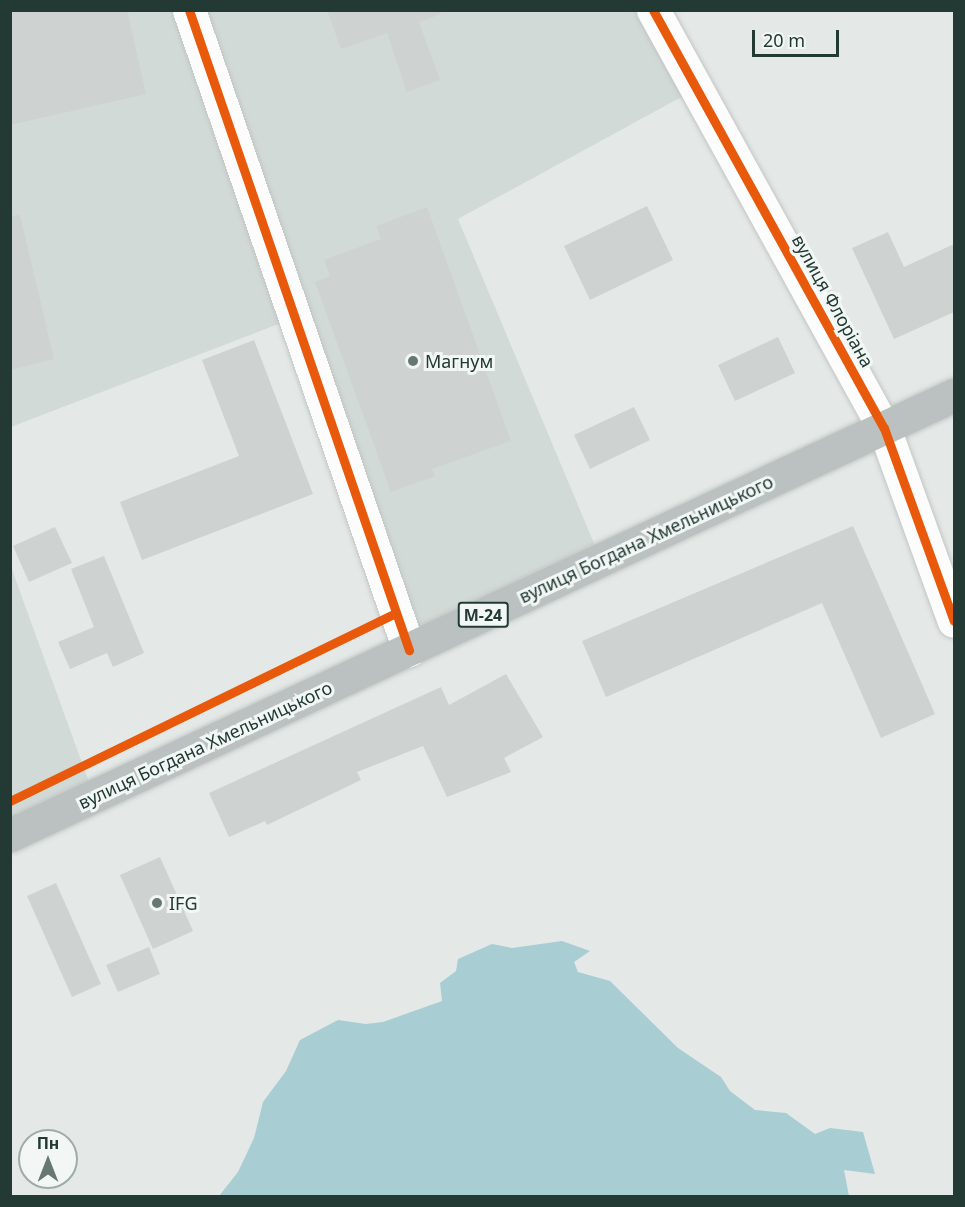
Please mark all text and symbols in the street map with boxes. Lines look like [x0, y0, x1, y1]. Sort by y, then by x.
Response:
scale bar [755, 18, 842, 56]
text: 20 m [763, 28, 805, 52]
street label: вулиця Флоріана [788, 231, 878, 371]
place label: Магнум [425, 350, 493, 372]
marker: Магнум [406, 354, 420, 368]
street label: вулиця Богдана Хмельницького [516, 471, 776, 607]
road number: М-24 [458, 602, 508, 628]
street label: вулиця Богдана Хмельницького [75, 677, 335, 813]
place label: IFG [169, 892, 198, 914]
marker: IFG [150, 896, 164, 910]
north arrow [18, 1129, 78, 1189]
text: Пн [37, 1132, 59, 1154]

